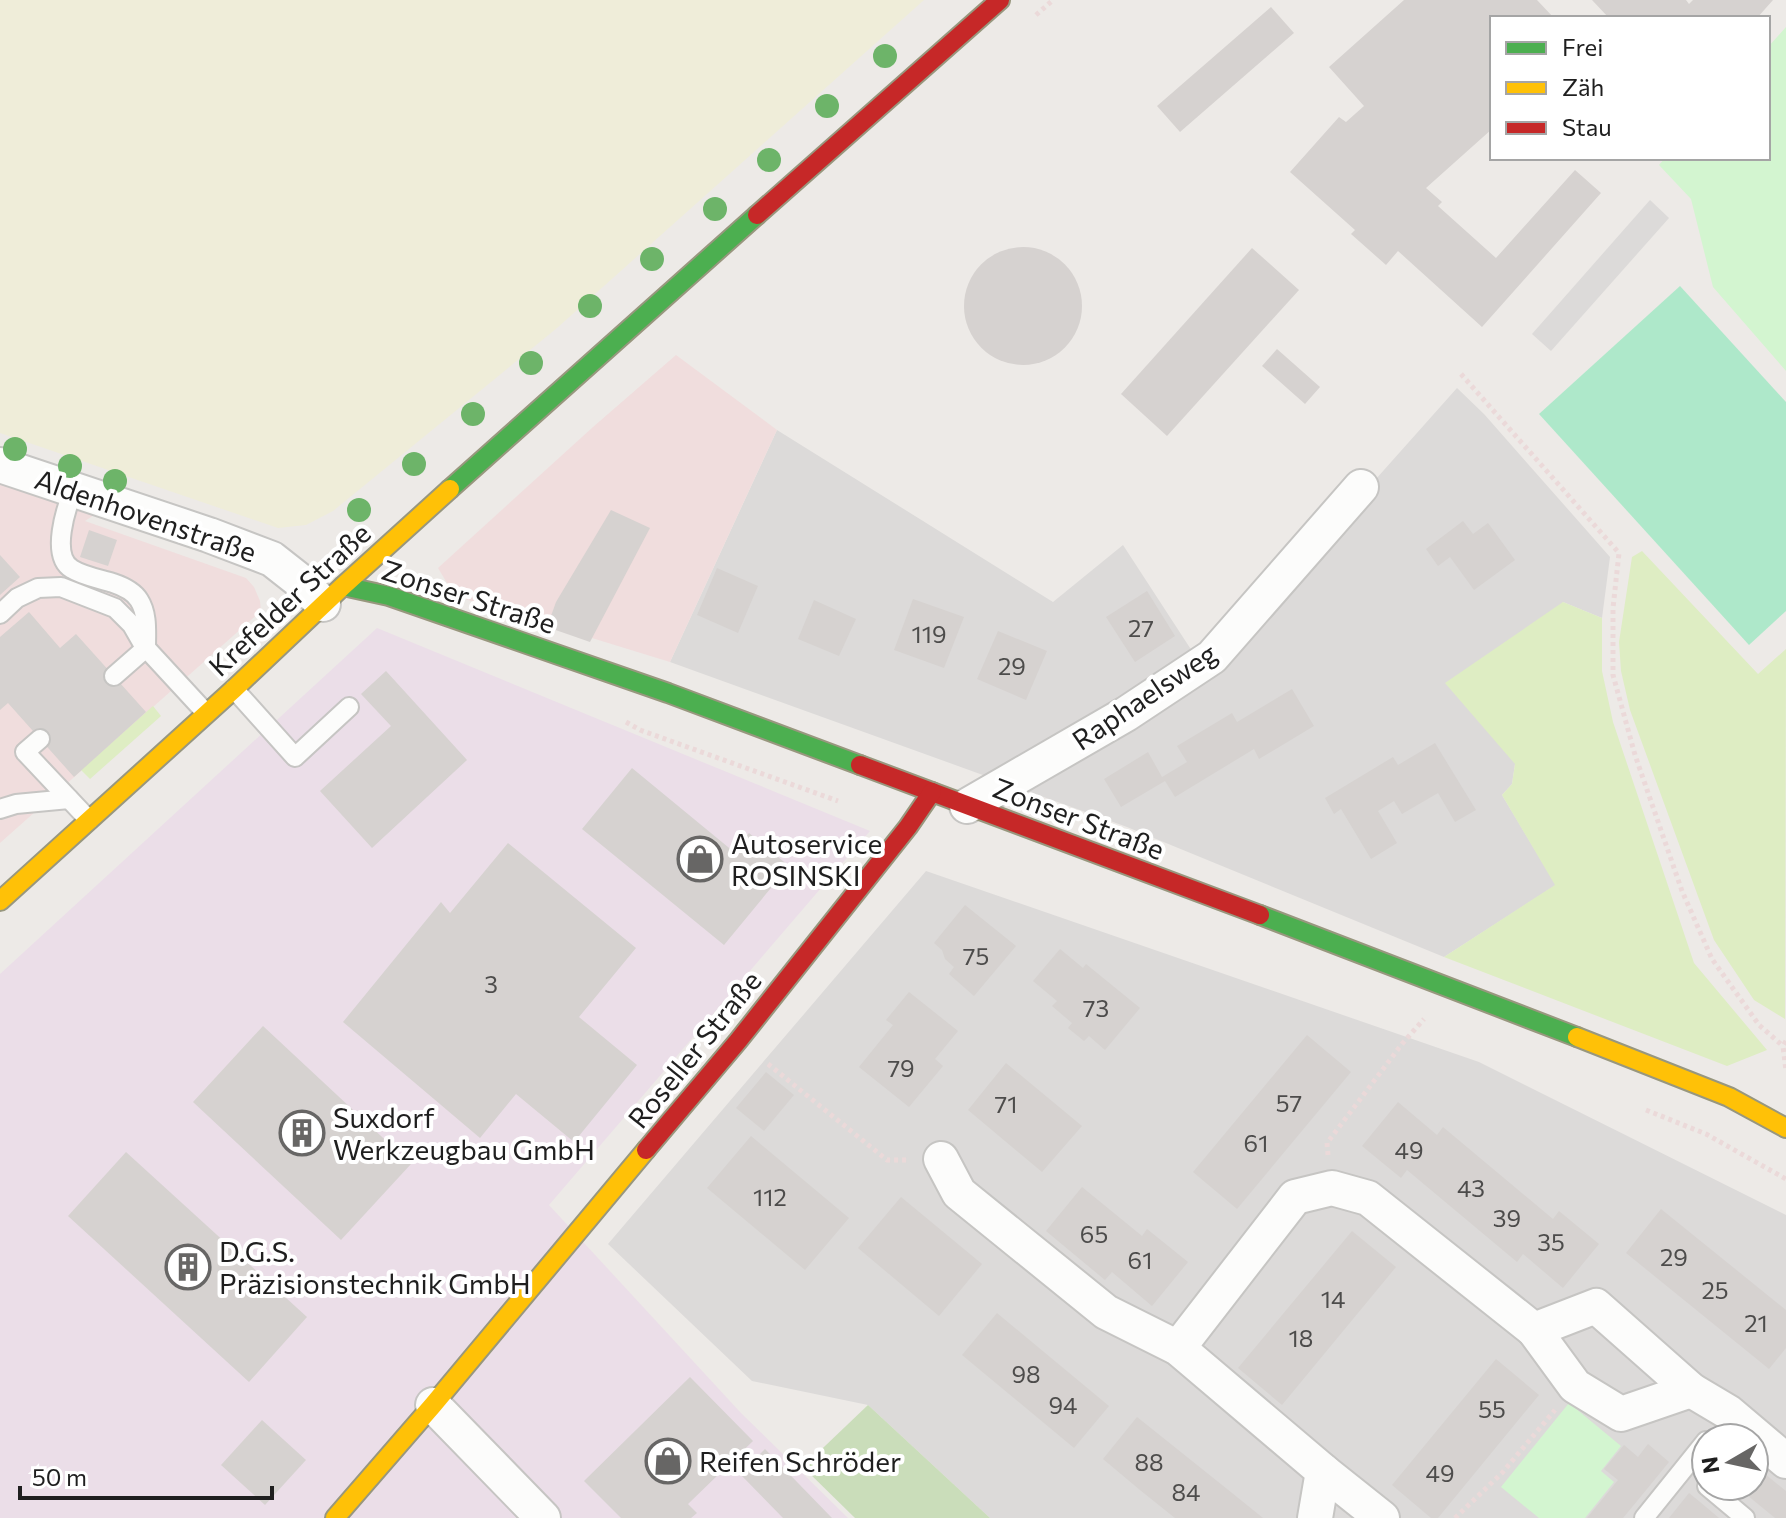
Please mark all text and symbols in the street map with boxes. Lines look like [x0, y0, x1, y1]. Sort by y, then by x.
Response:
legend [1490, 16, 1770, 160]
text: Frei [1562, 32, 1603, 61]
text: Zäh [1562, 72, 1604, 101]
text: Stau [1562, 112, 1612, 141]
street label: Aldenhovenstraße [31, 461, 261, 569]
street label: Krefelder Straße [201, 515, 377, 683]
street label: Zonser Straße [378, 552, 560, 640]
house number: 27 [1128, 613, 1154, 642]
house number: 119 [911, 619, 947, 648]
street label: Raphaelsweg [1065, 635, 1223, 757]
house number: 29 [998, 651, 1026, 680]
street label: Zonser Straße [989, 770, 1169, 866]
place label: Autoservice ROSINSKI [731, 826, 882, 892]
shop icon: Autoservice ROSINSKI [676, 835, 724, 883]
house number: 75 [963, 941, 989, 970]
street label: Roseller Straße [620, 964, 768, 1134]
house number: 3 [484, 969, 498, 998]
house number: 73 [1083, 993, 1109, 1022]
house number: 79 [887, 1053, 915, 1082]
house number: 57 [1276, 1088, 1302, 1117]
house number: 71 [995, 1089, 1017, 1118]
place label: Suxdorf Werkzeugbau GmbH [333, 1100, 595, 1166]
building icon: Suxdorf Werkzeugbau GmbH [278, 1109, 326, 1157]
house number: 61 [1244, 1128, 1268, 1157]
house number: 49 [1395, 1135, 1423, 1164]
house number: 43 [1457, 1173, 1485, 1202]
house number: 112 [753, 1182, 787, 1211]
house number: 39 [1493, 1203, 1521, 1232]
house number: 65 [1080, 1219, 1108, 1248]
house number: 35 [1537, 1227, 1565, 1256]
place label: D.G.S. Präzisionstechnik GmbH [219, 1234, 531, 1300]
house number: 29 [1660, 1242, 1688, 1271]
building icon: D.G.S. Präzisionstechnik GmbH [164, 1243, 212, 1291]
house number: 61 [1128, 1245, 1152, 1274]
house number: 25 [1701, 1275, 1729, 1304]
house number: 14 [1321, 1284, 1345, 1313]
house number: 21 [1744, 1308, 1768, 1337]
house number: 18 [1289, 1323, 1313, 1352]
house number: 98 [1011, 1359, 1041, 1388]
house number: 94 [1049, 1390, 1077, 1419]
house number: 55 [1478, 1394, 1506, 1423]
north arrow [1690, 1422, 1770, 1502]
shop icon: Reifen Schröder [644, 1437, 692, 1485]
place label: Reifen Schröder [699, 1444, 901, 1478]
house number: 88 [1134, 1447, 1164, 1476]
scale bar [20, 1450, 272, 1500]
text: N [1695, 1455, 1724, 1475]
house number: 49 [1426, 1458, 1454, 1487]
text: 50 m [32, 1462, 87, 1491]
house number: 84 [1172, 1477, 1200, 1506]

